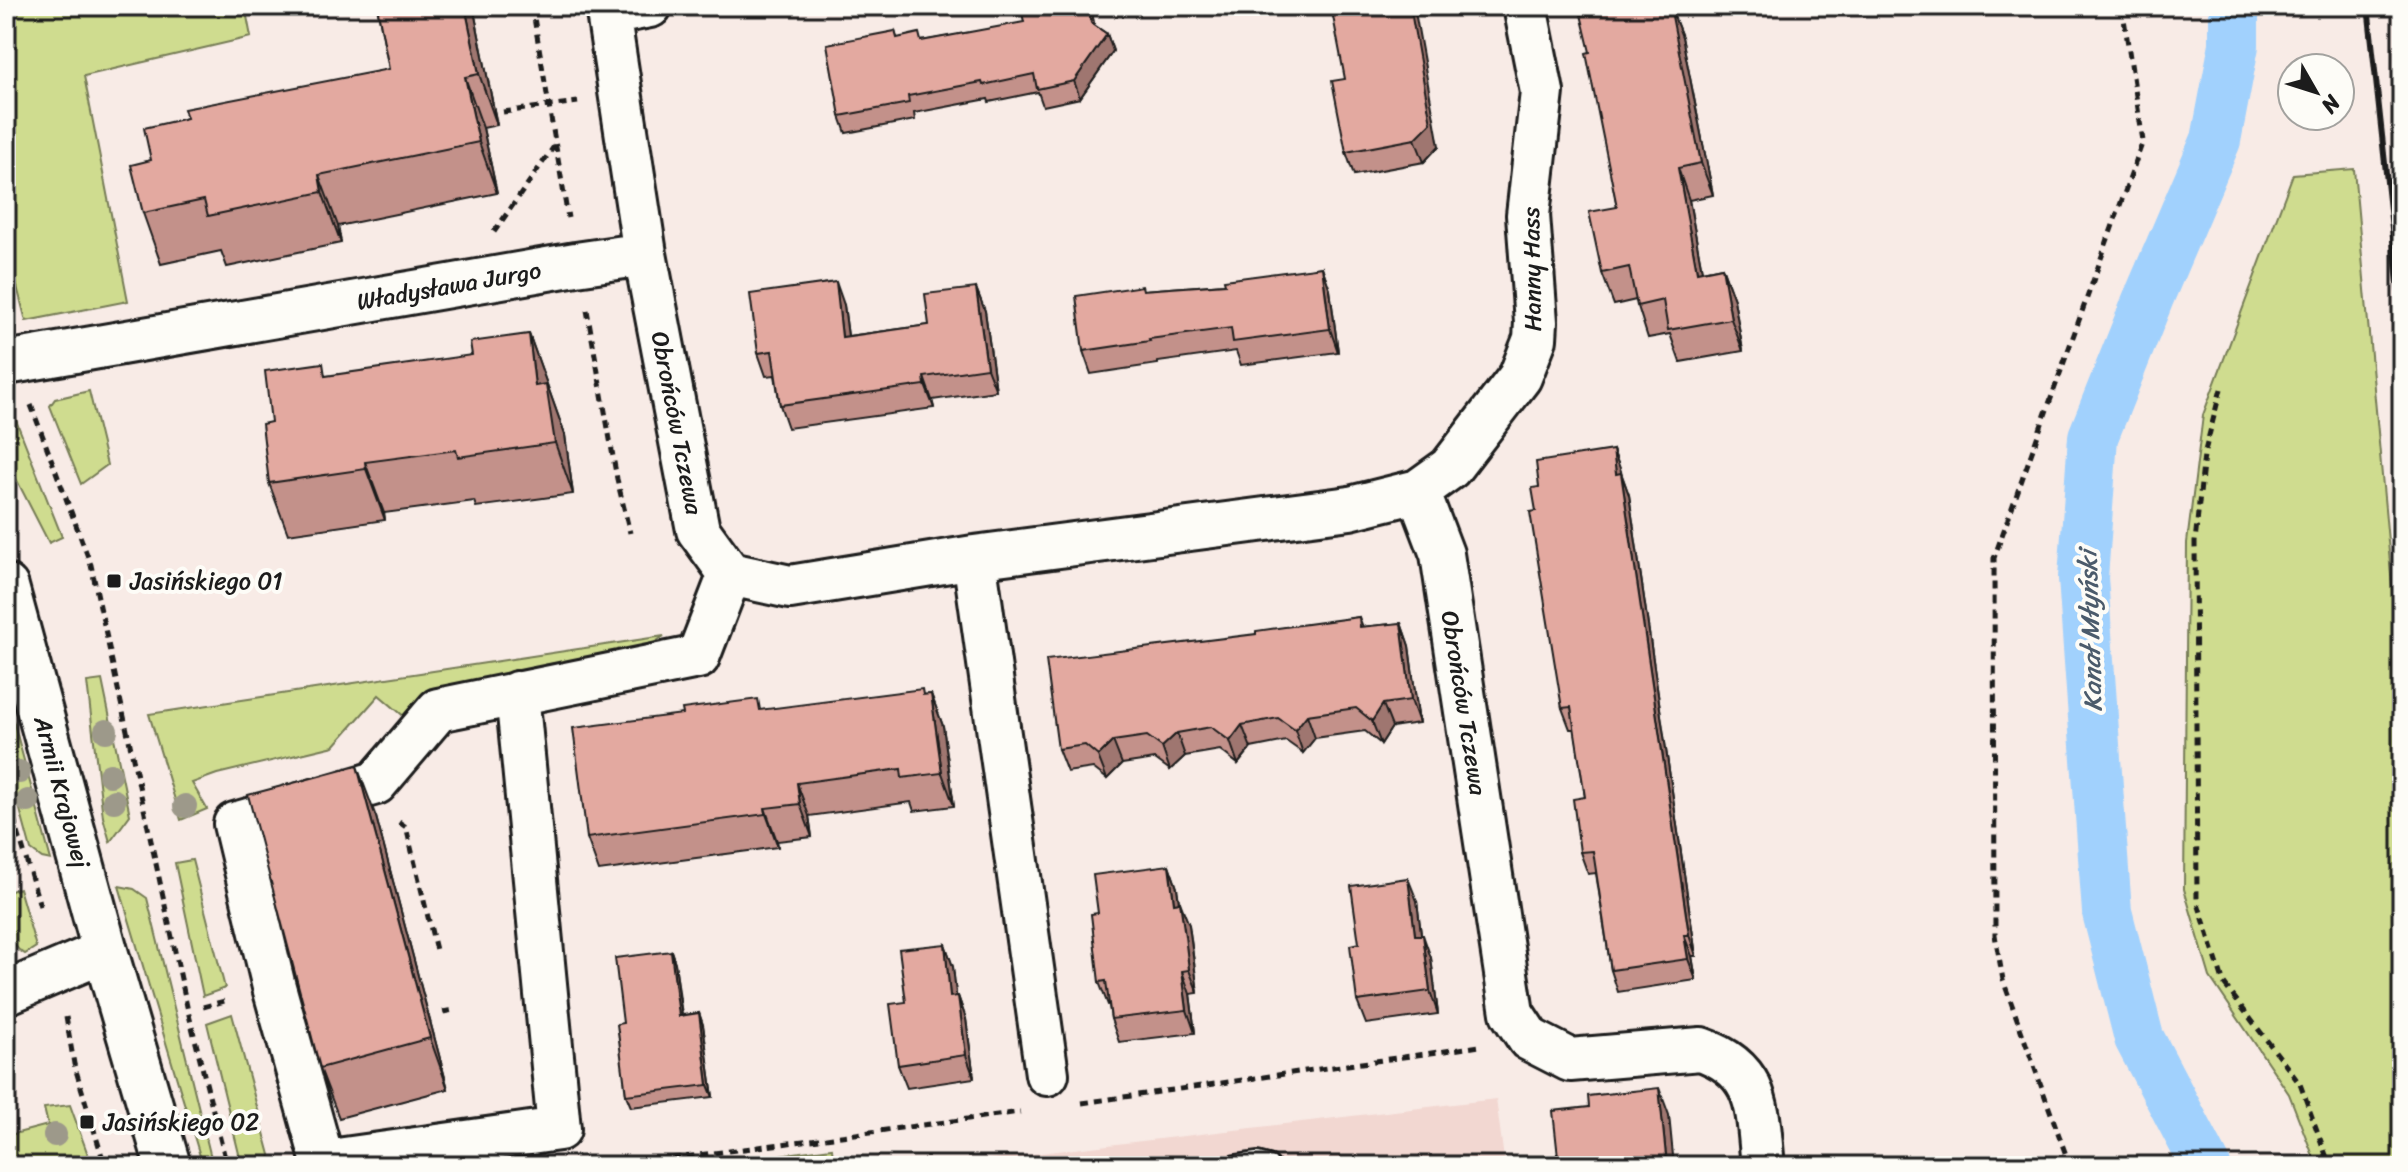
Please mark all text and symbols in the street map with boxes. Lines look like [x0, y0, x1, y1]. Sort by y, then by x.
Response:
north arrow [2276, 52, 2356, 132]
text: N [2311, 85, 2352, 123]
street label: Hanny Hass [1510, 206, 1554, 332]
street label: Władysława Jurgo [354, 249, 544, 323]
street label: Obrońców Tczewa [639, 328, 716, 519]
water label: Kanał Młyński [2064, 545, 2116, 712]
place label: Jasińskiego 01 [129, 560, 283, 602]
marker: Jasińskiego 01 [105, 572, 123, 590]
street label: Obrońców Tczewa [1429, 608, 1499, 799]
street label: Armii Krajowej [21, 710, 103, 874]
place label: Jasińskiego 02 [102, 1101, 259, 1143]
marker: Jasińskiego 02 [78, 1113, 96, 1131]

